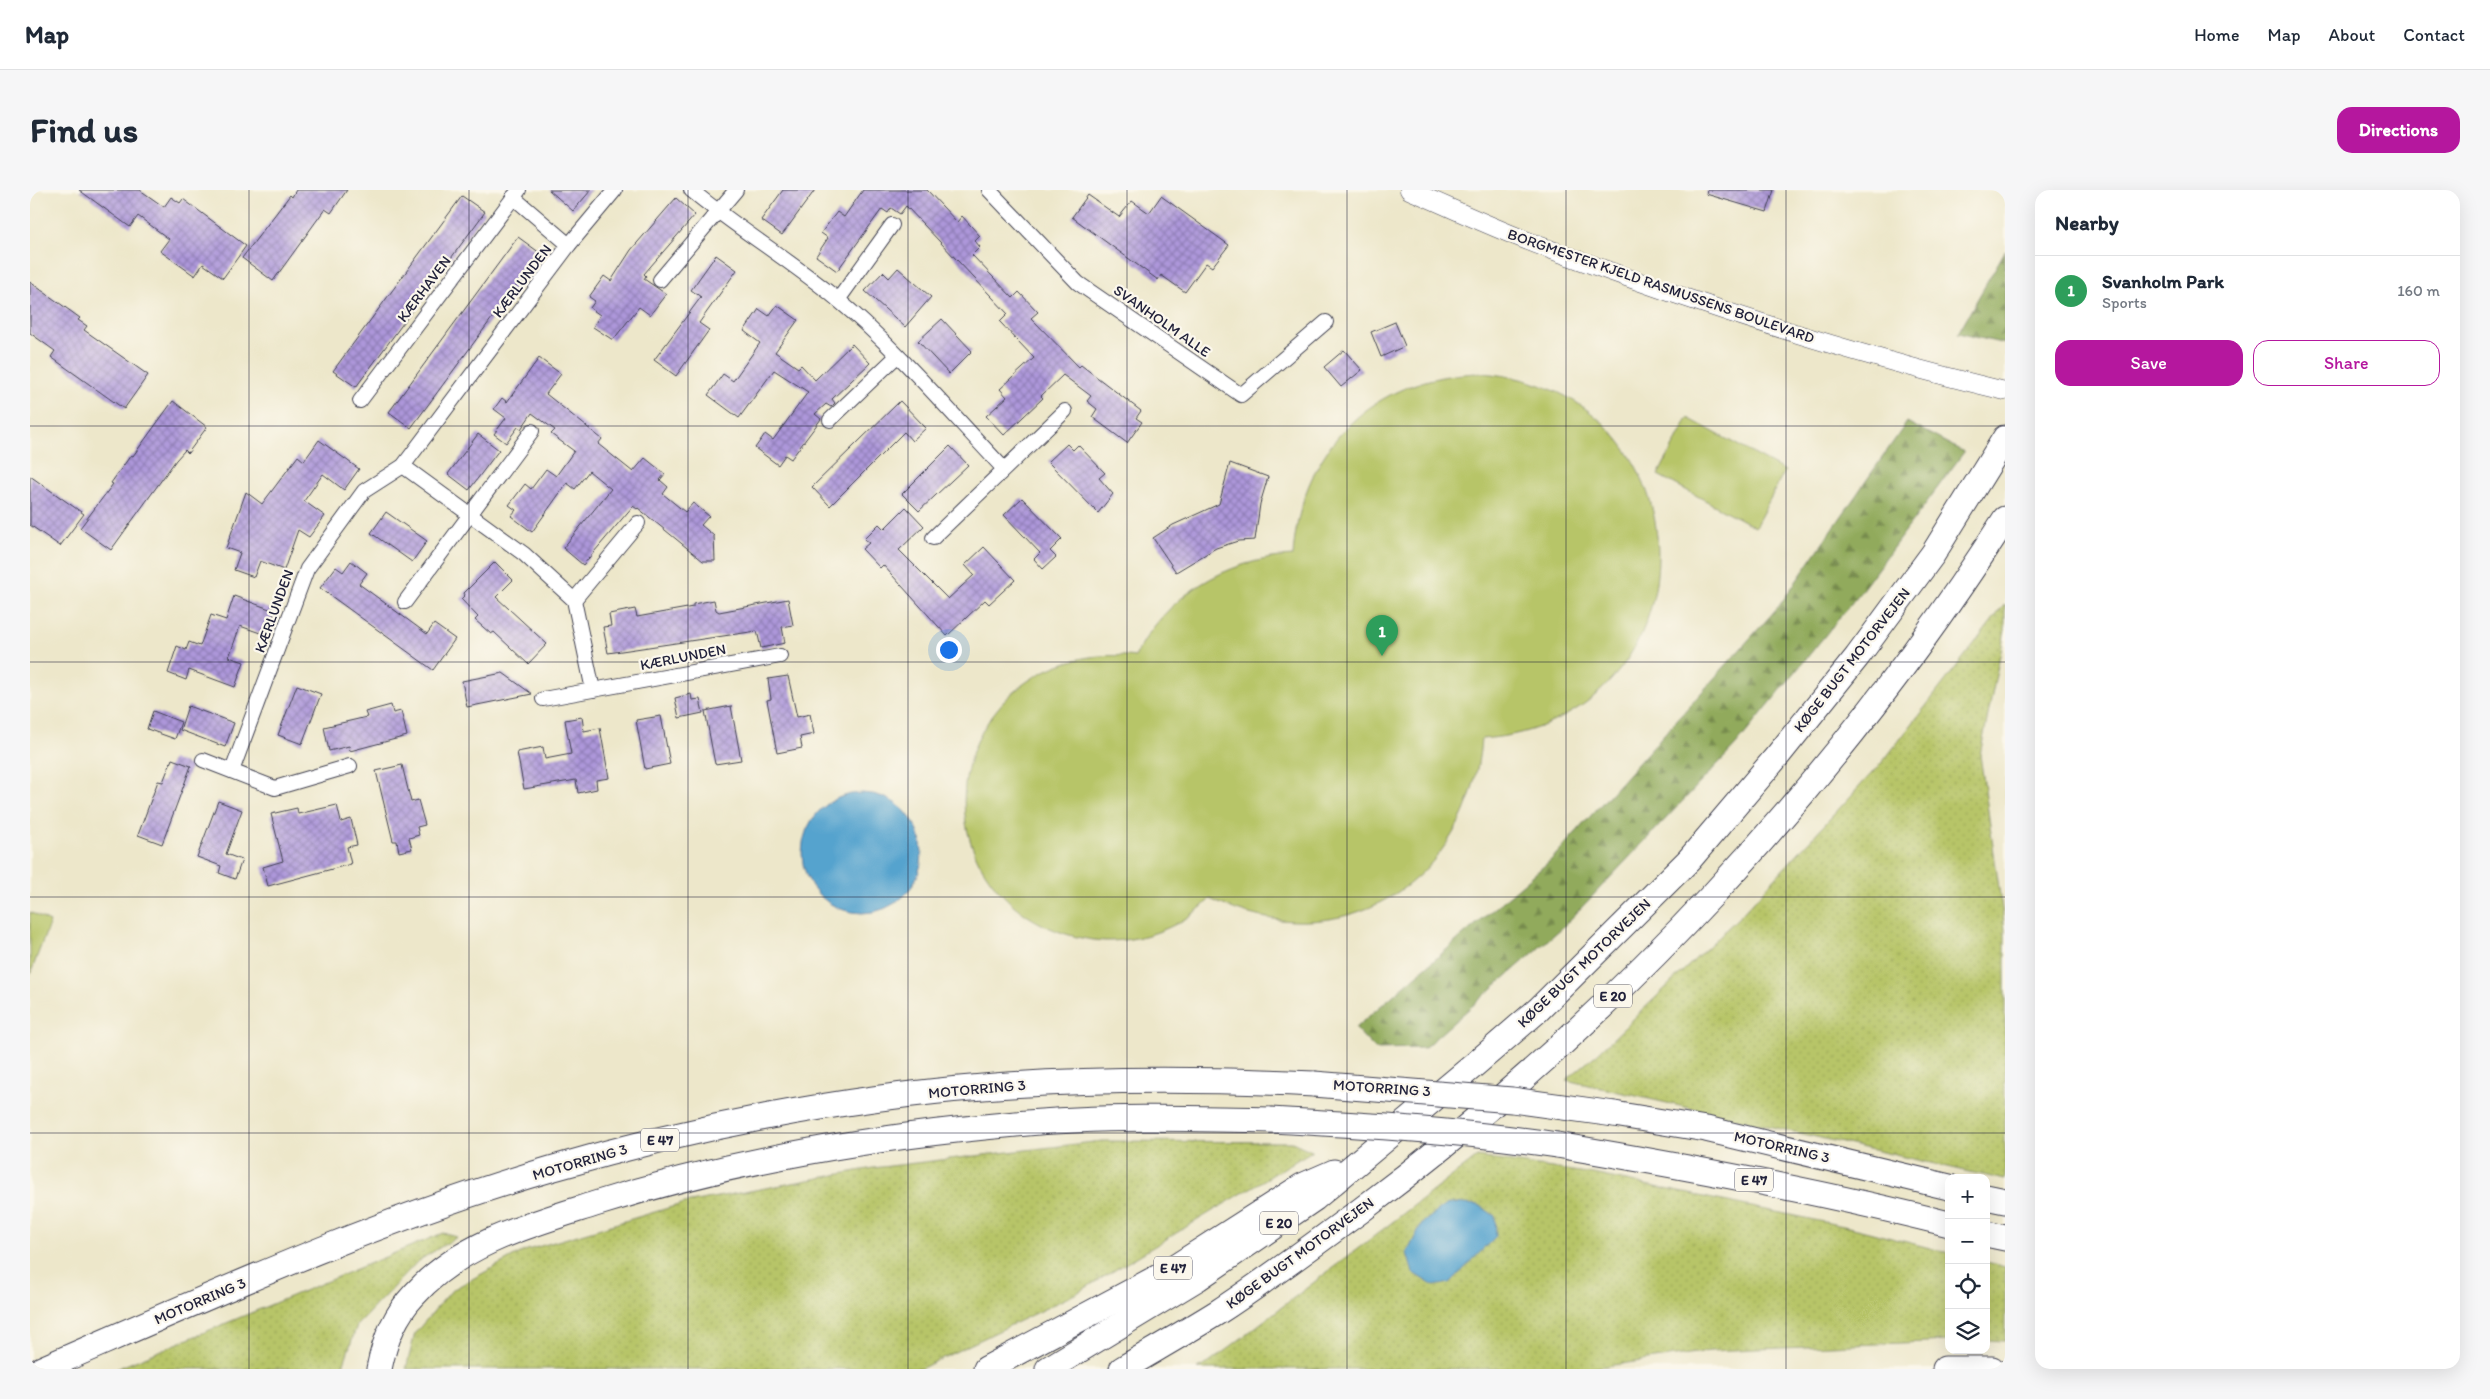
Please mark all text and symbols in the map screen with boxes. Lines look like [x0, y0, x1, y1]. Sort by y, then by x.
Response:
text: Map [25, 20, 69, 49]
text: Home [2194, 24, 2240, 46]
text: Map [2268, 24, 2301, 46]
text: About [2329, 24, 2375, 46]
text: Contact [2403, 24, 2465, 46]
button: Directions [2337, 107, 2460, 153]
text: Find us [30, 109, 138, 151]
text: Nearby [2055, 210, 2119, 235]
street label: BORGMESTER KJELD RASMUSSENS BOULEVARD [1505, 225, 1817, 347]
street label: KÆRLUNDEN [489, 241, 555, 321]
street label: KÆRHAVEN [393, 252, 455, 326]
text: Svanholm Park [2102, 270, 2224, 293]
street label: SVANHOLM ALLE [1110, 281, 1214, 361]
text: 1 [2067, 281, 2075, 300]
text: 160 m [2397, 281, 2440, 300]
text: Sports [2102, 293, 2147, 312]
button: Save [2055, 340, 2243, 386]
button: Share [2253, 340, 2440, 386]
street label: KÆRLUNDEN [251, 567, 297, 655]
street label: KØGE BUGT MOTORVEJEN [1790, 584, 1914, 736]
pin: 1 [1366, 615, 1398, 656]
your location [936, 637, 962, 663]
street label: KÆRLUNDEN [638, 640, 728, 674]
street label: KØGE BUGT MOTORVEJEN [1514, 895, 1654, 1031]
road number: E 20 [1594, 984, 1632, 1008]
street label: MOTORRING 3 [927, 1076, 1027, 1102]
street label: MOTORRING 3 [1333, 1076, 1431, 1100]
street label: MOTORRING 3 [1732, 1127, 1832, 1167]
road number: E 47 [641, 1128, 679, 1152]
street label: MOTORRING 3 [530, 1140, 630, 1184]
road number: E 47 [1735, 1168, 1773, 1192]
map controls [1945, 1174, 1990, 1354]
button: + [1945, 1174, 1990, 1219]
street label: KØGE BUGT MOTORVEJEN [1223, 1193, 1377, 1313]
road number: E 20 [1260, 1211, 1298, 1234]
button: − [1945, 1219, 1990, 1264]
road number: E 47 [1154, 1256, 1192, 1280]
button: locate [1945, 1264, 1990, 1309]
street label: MOTORRING 3 [151, 1274, 249, 1328]
button: layers [1945, 1309, 1990, 1354]

